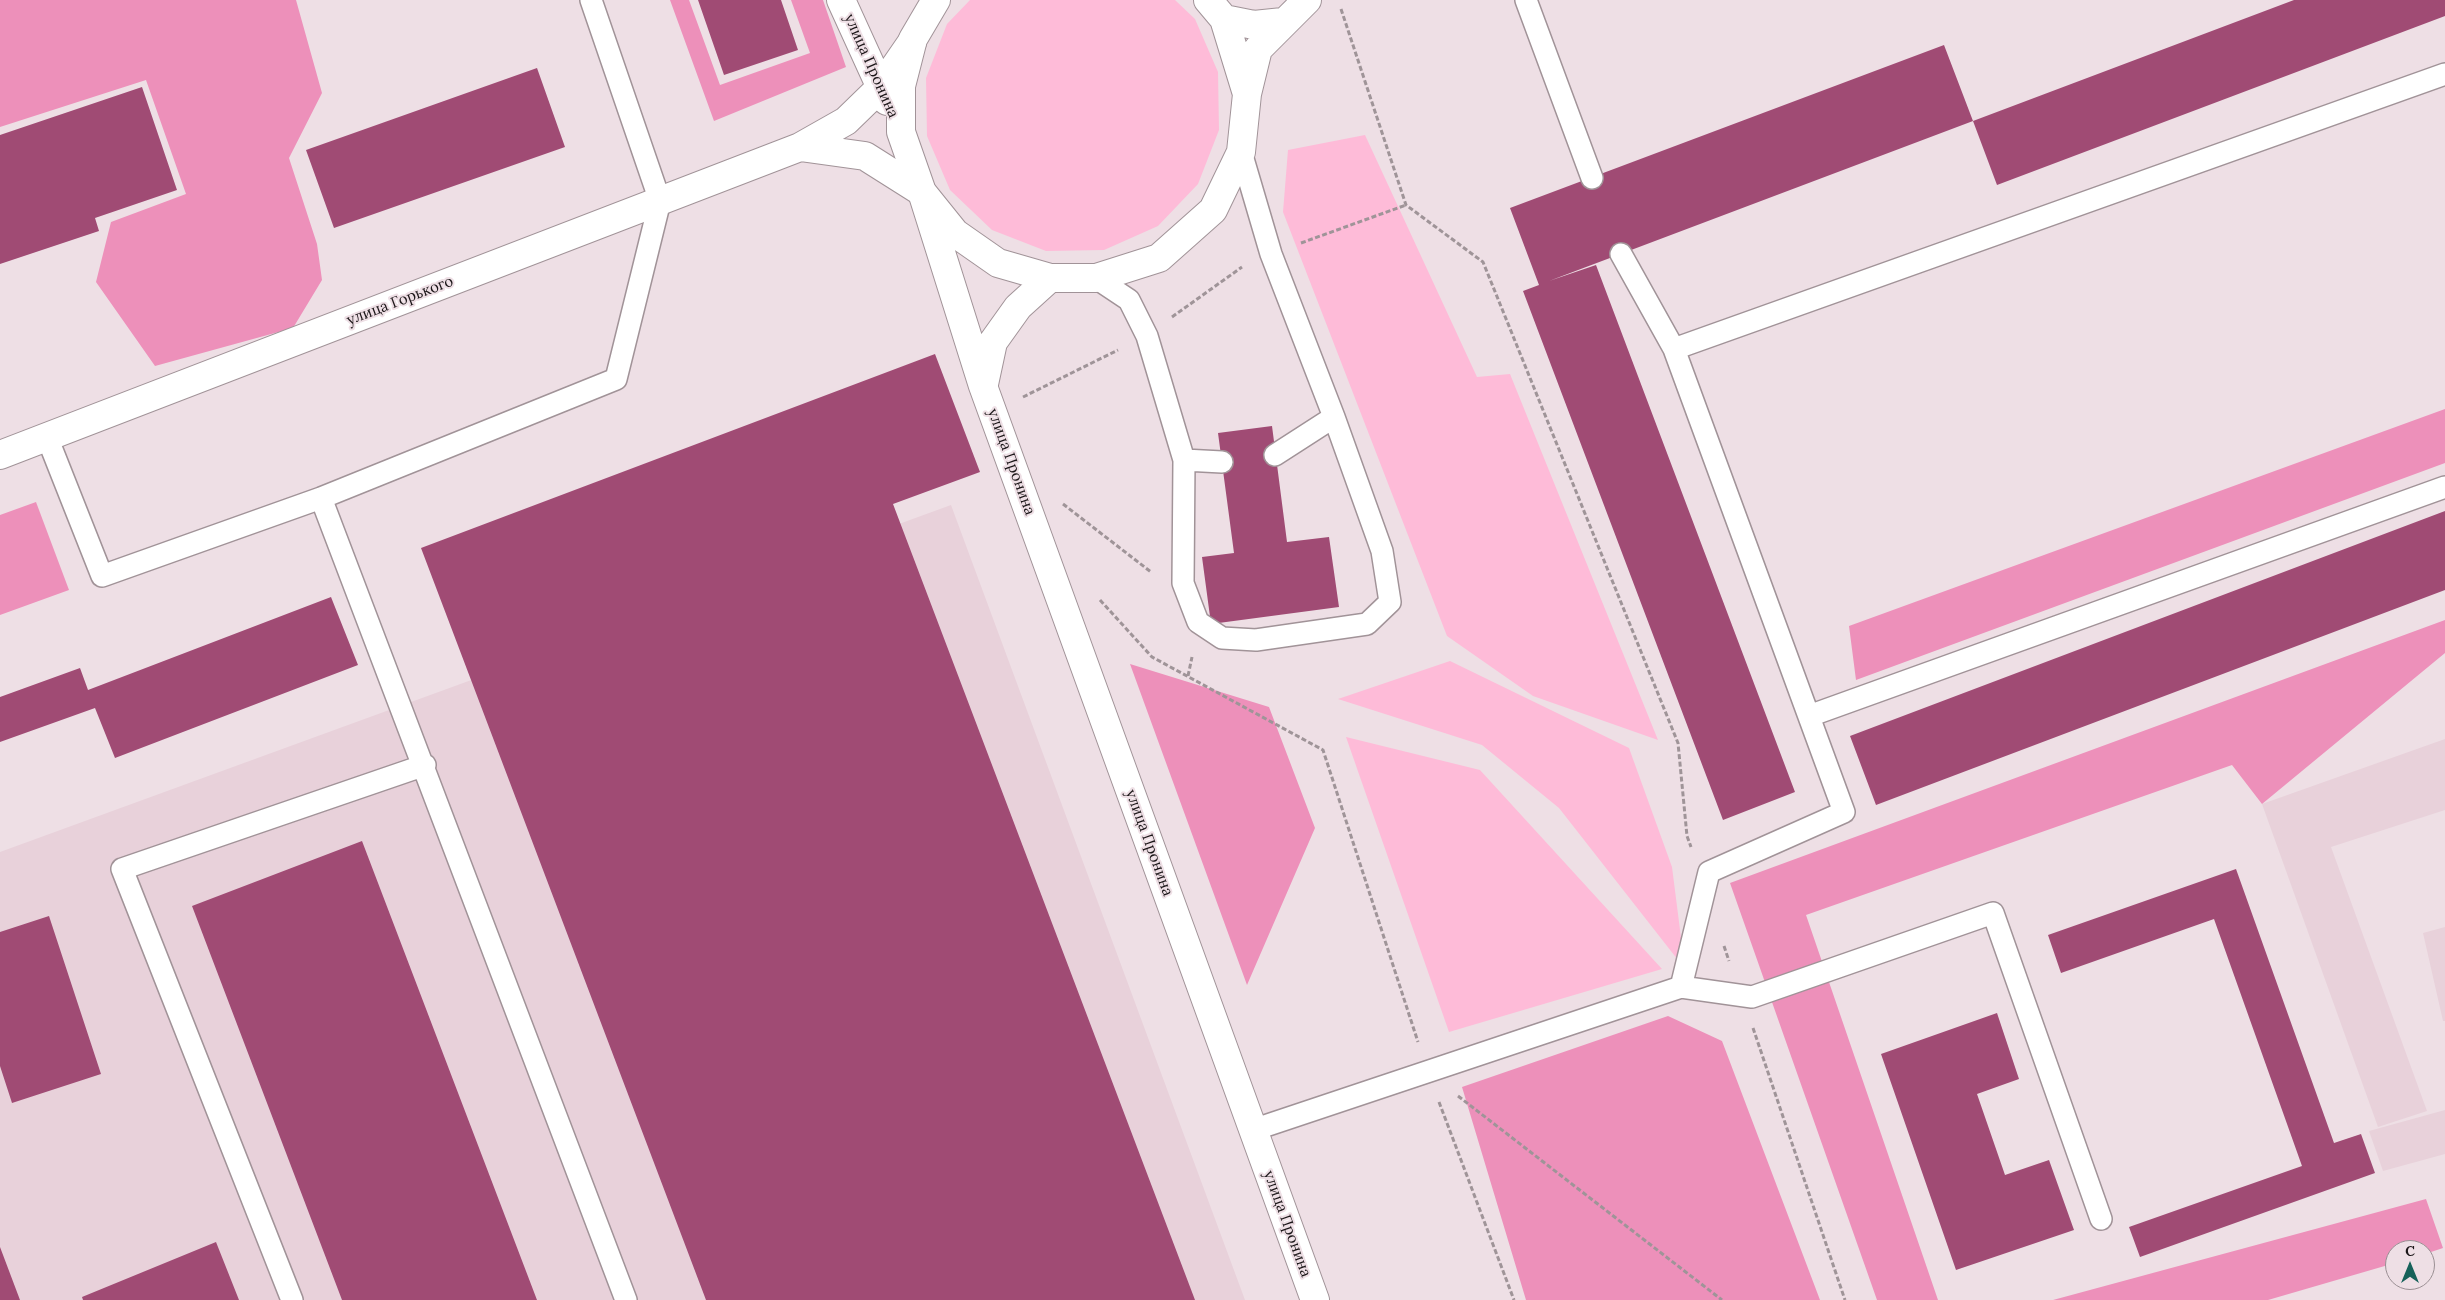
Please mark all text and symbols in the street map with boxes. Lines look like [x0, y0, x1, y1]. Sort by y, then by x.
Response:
street label: улица Пронина [840, 11, 902, 121]
street label: улица Горького [344, 272, 456, 330]
street label: улица Пронина [983, 406, 1039, 518]
street label: улица Пронина [1121, 787, 1177, 899]
street label: улица Пронина [1259, 1168, 1315, 1280]
north arrow [2385, 1240, 2435, 1290]
text: С [2405, 1242, 2415, 1260]

